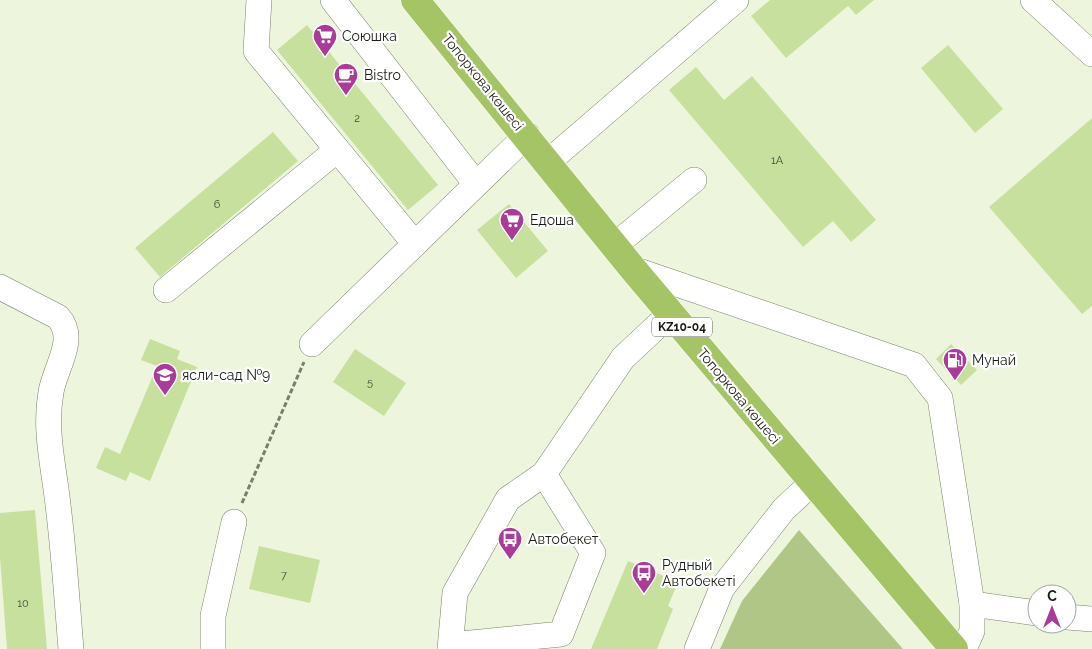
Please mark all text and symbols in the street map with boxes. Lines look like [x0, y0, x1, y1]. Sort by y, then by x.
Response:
supermarket icon: Союшка [312, 23, 338, 57]
place label: Союшка [342, 28, 397, 44]
street label: Топоркова көшесі [439, 31, 527, 133]
cafe icon: Bistro [333, 62, 359, 96]
place label: Bistro [364, 67, 401, 83]
house number: 2 [354, 112, 360, 125]
house number: 1А [771, 154, 784, 167]
house number: 6 [214, 198, 221, 211]
supermarket icon: Едоша [499, 207, 525, 241]
place label: Едоша [530, 212, 574, 228]
road number: KZ10-04 [652, 318, 712, 337]
street label: Топоркова көшесі [694, 345, 784, 447]
fuel station icon: Мунай [942, 347, 968, 381]
place label: Мунай [972, 352, 1016, 368]
school or university icon: ясли-сад №9 [152, 362, 178, 396]
place label: ясли-сад №9 [182, 367, 270, 383]
house number: 5 [367, 376, 373, 389]
bus stop icon: Автобекет [497, 526, 523, 560]
place label: Автобекет [528, 531, 599, 547]
place label: Рудный Автобекеті [662, 557, 736, 589]
bus stop icon: Рудный Автобекеті [631, 560, 657, 594]
house number: 7 [281, 569, 287, 582]
north arrow [1027, 584, 1077, 634]
text: С [1047, 588, 1057, 604]
house number: 10 [17, 597, 29, 610]

